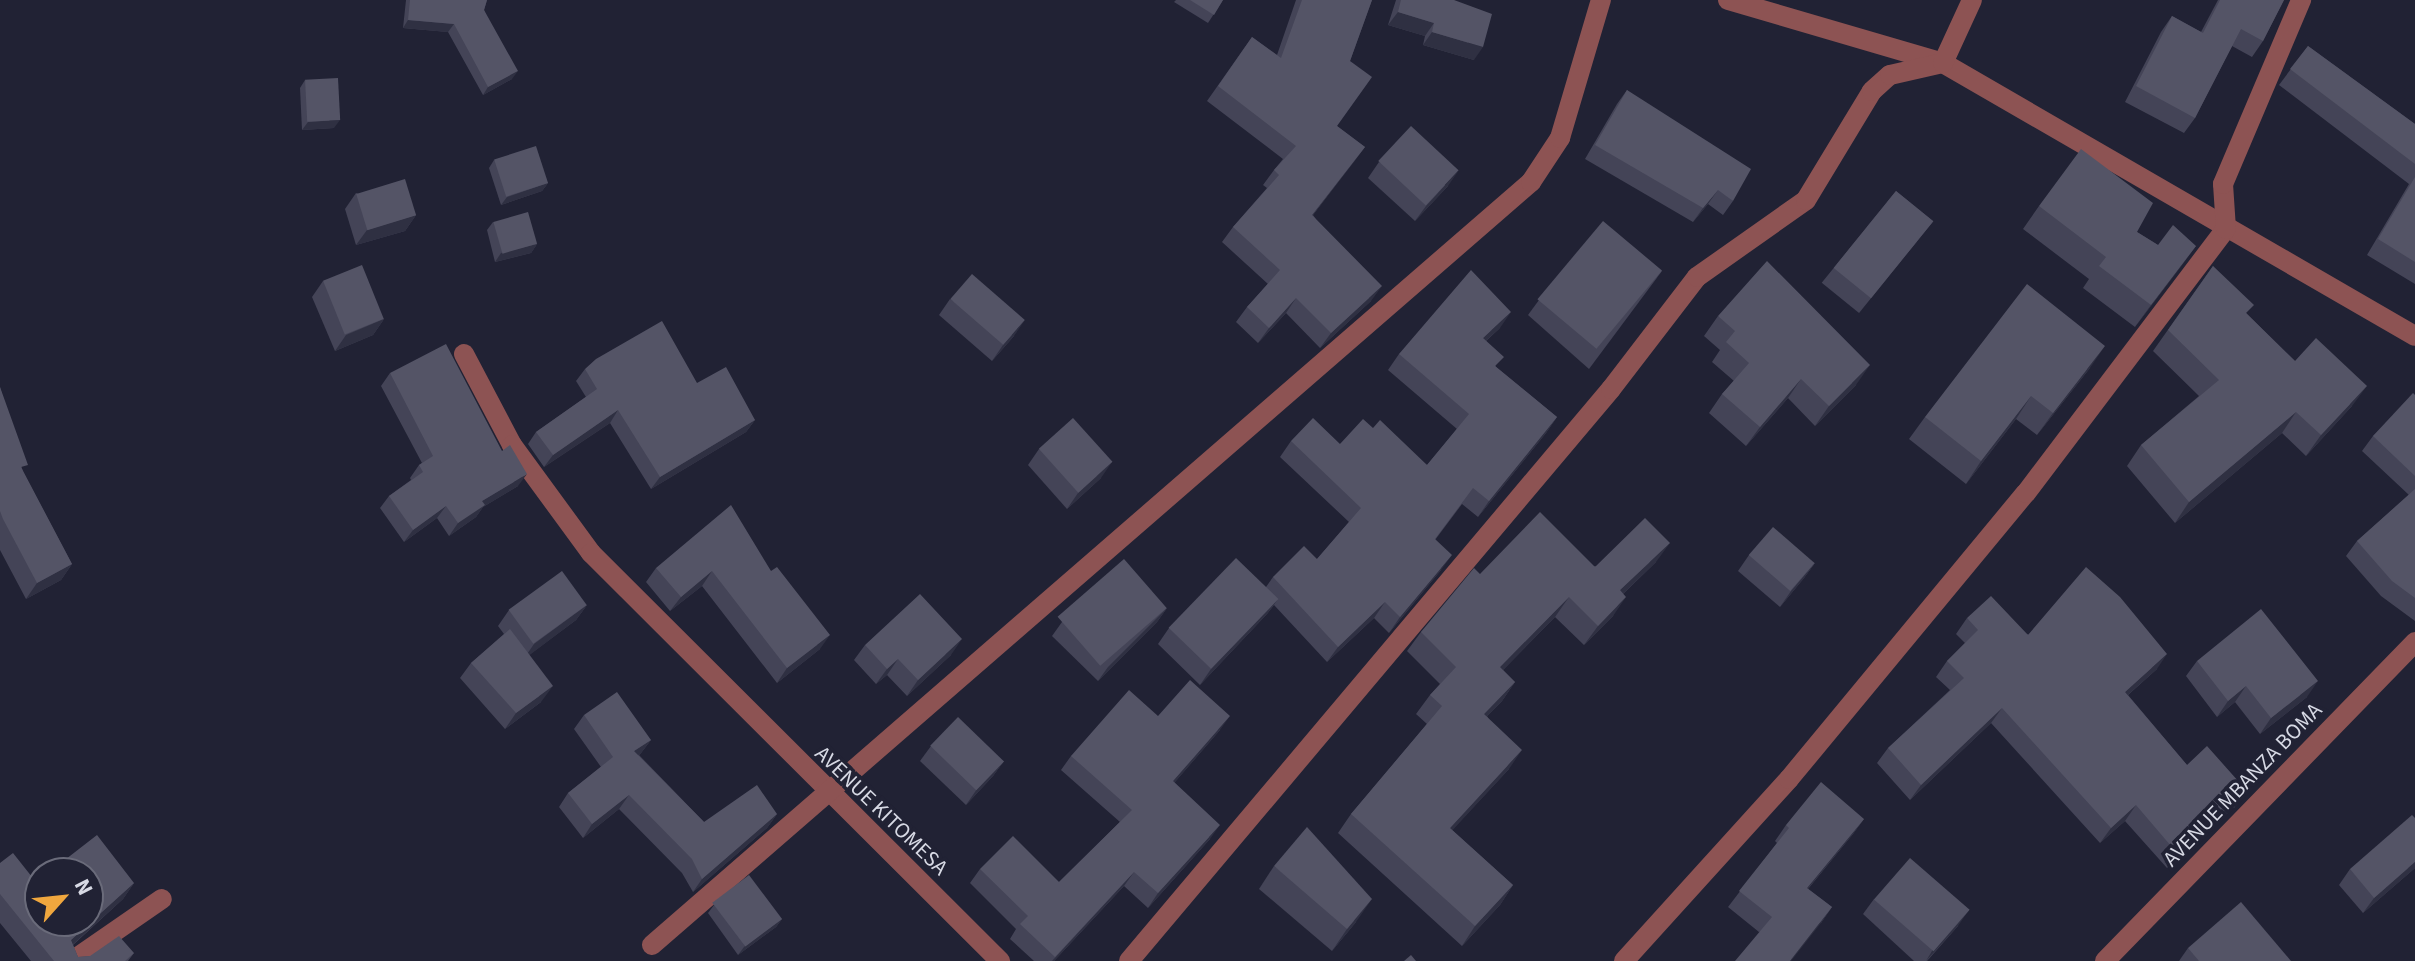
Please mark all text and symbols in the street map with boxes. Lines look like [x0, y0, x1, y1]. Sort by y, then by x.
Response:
street label: AVENUE MBANZA BOMA [2158, 698, 2328, 872]
street label: AVENUE KITOMESA [809, 741, 953, 881]
north arrow [24, 857, 104, 937]
text: N [66, 873, 101, 901]

